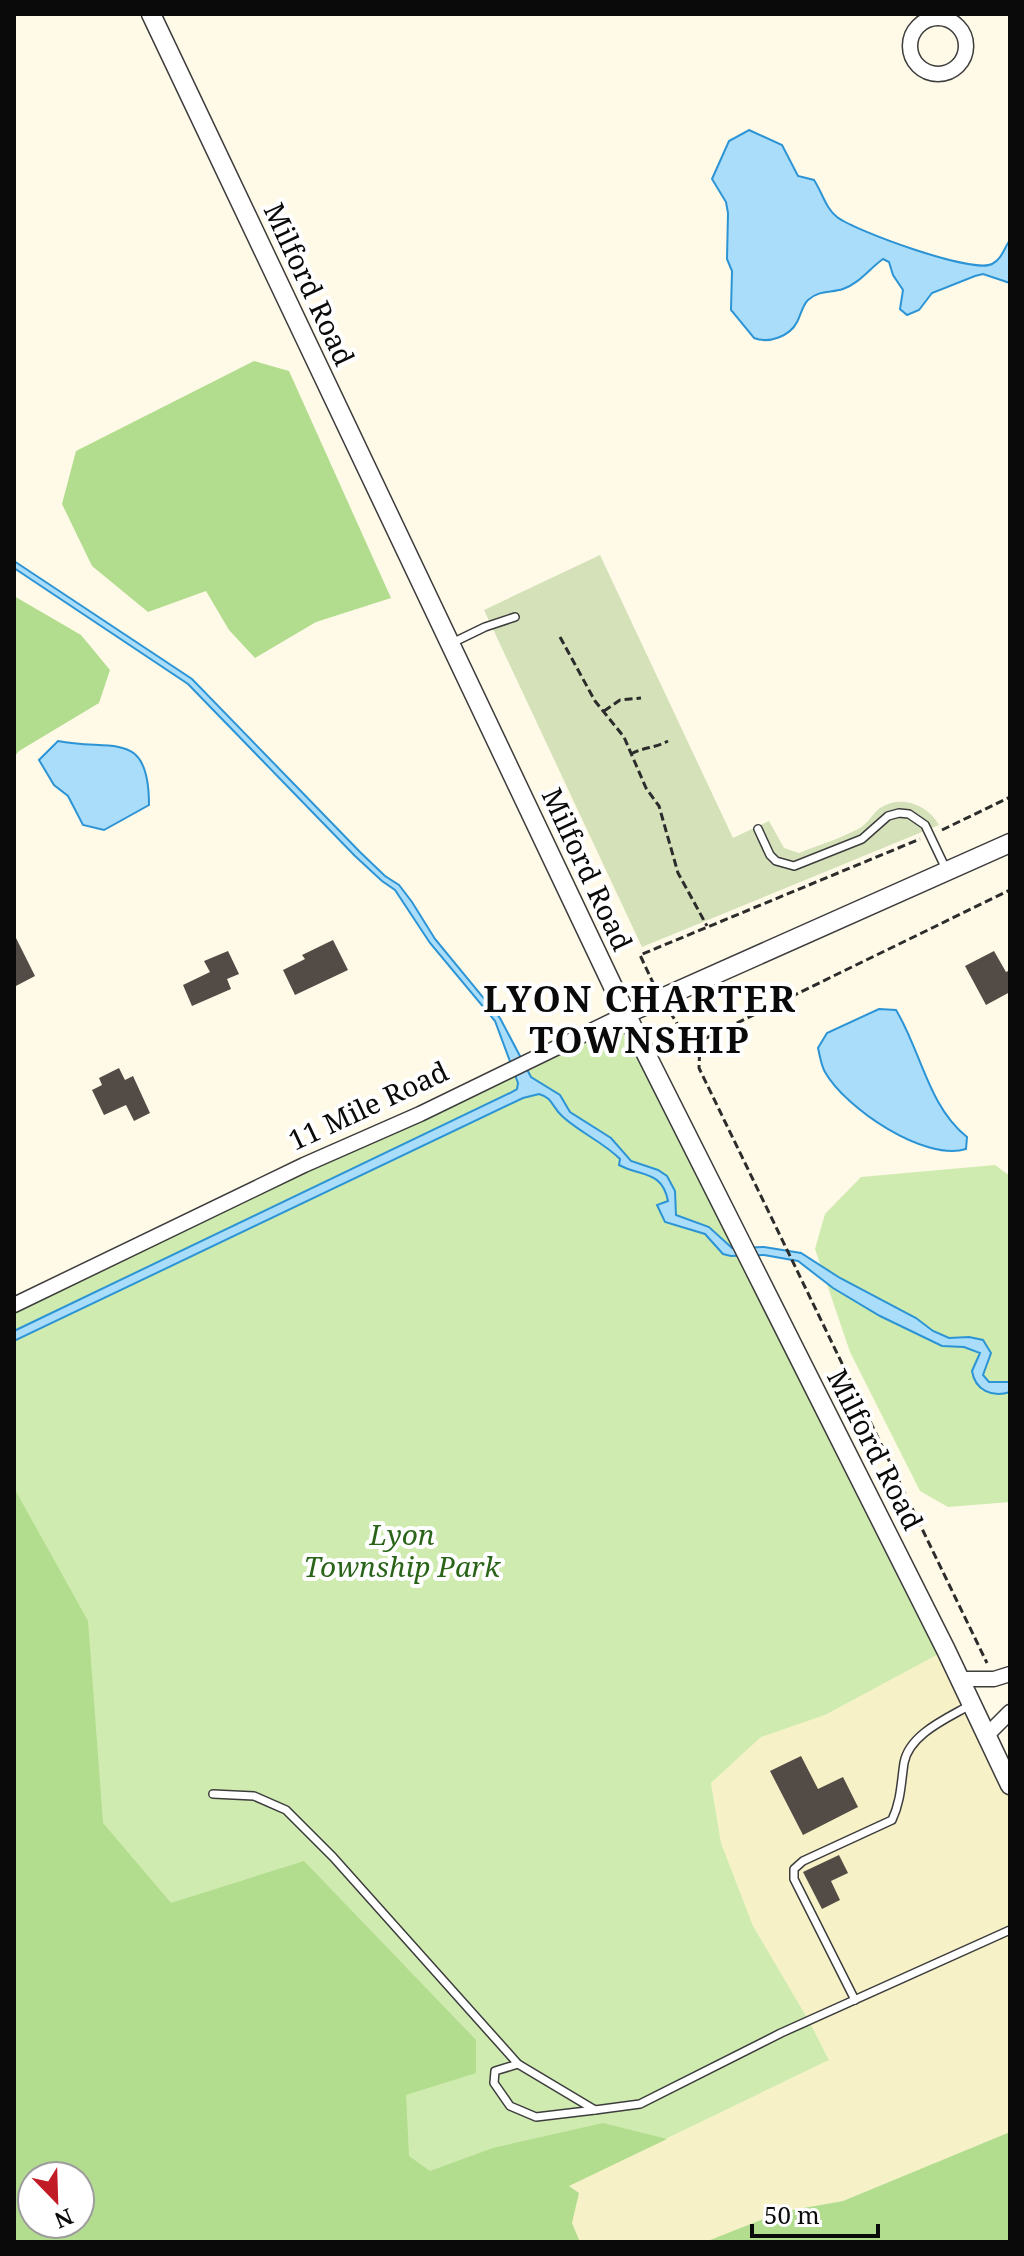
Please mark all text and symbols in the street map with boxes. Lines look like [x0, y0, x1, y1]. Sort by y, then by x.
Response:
street label: Milford Road [256, 196, 364, 372]
street label: Milford Road [534, 781, 642, 957]
district label: LYON CHARTER TOWNSHIP [483, 974, 797, 1064]
street label: 11 Mile Road [282, 1051, 454, 1159]
street label: Milford Road [819, 1362, 933, 1536]
park label: Lyon Township Park [304, 1515, 501, 1585]
north arrow [16, 2160, 96, 2240]
scale bar [752, 2188, 878, 2238]
text: 50 m [764, 2198, 820, 2231]
text: N [50, 2202, 78, 2237]

